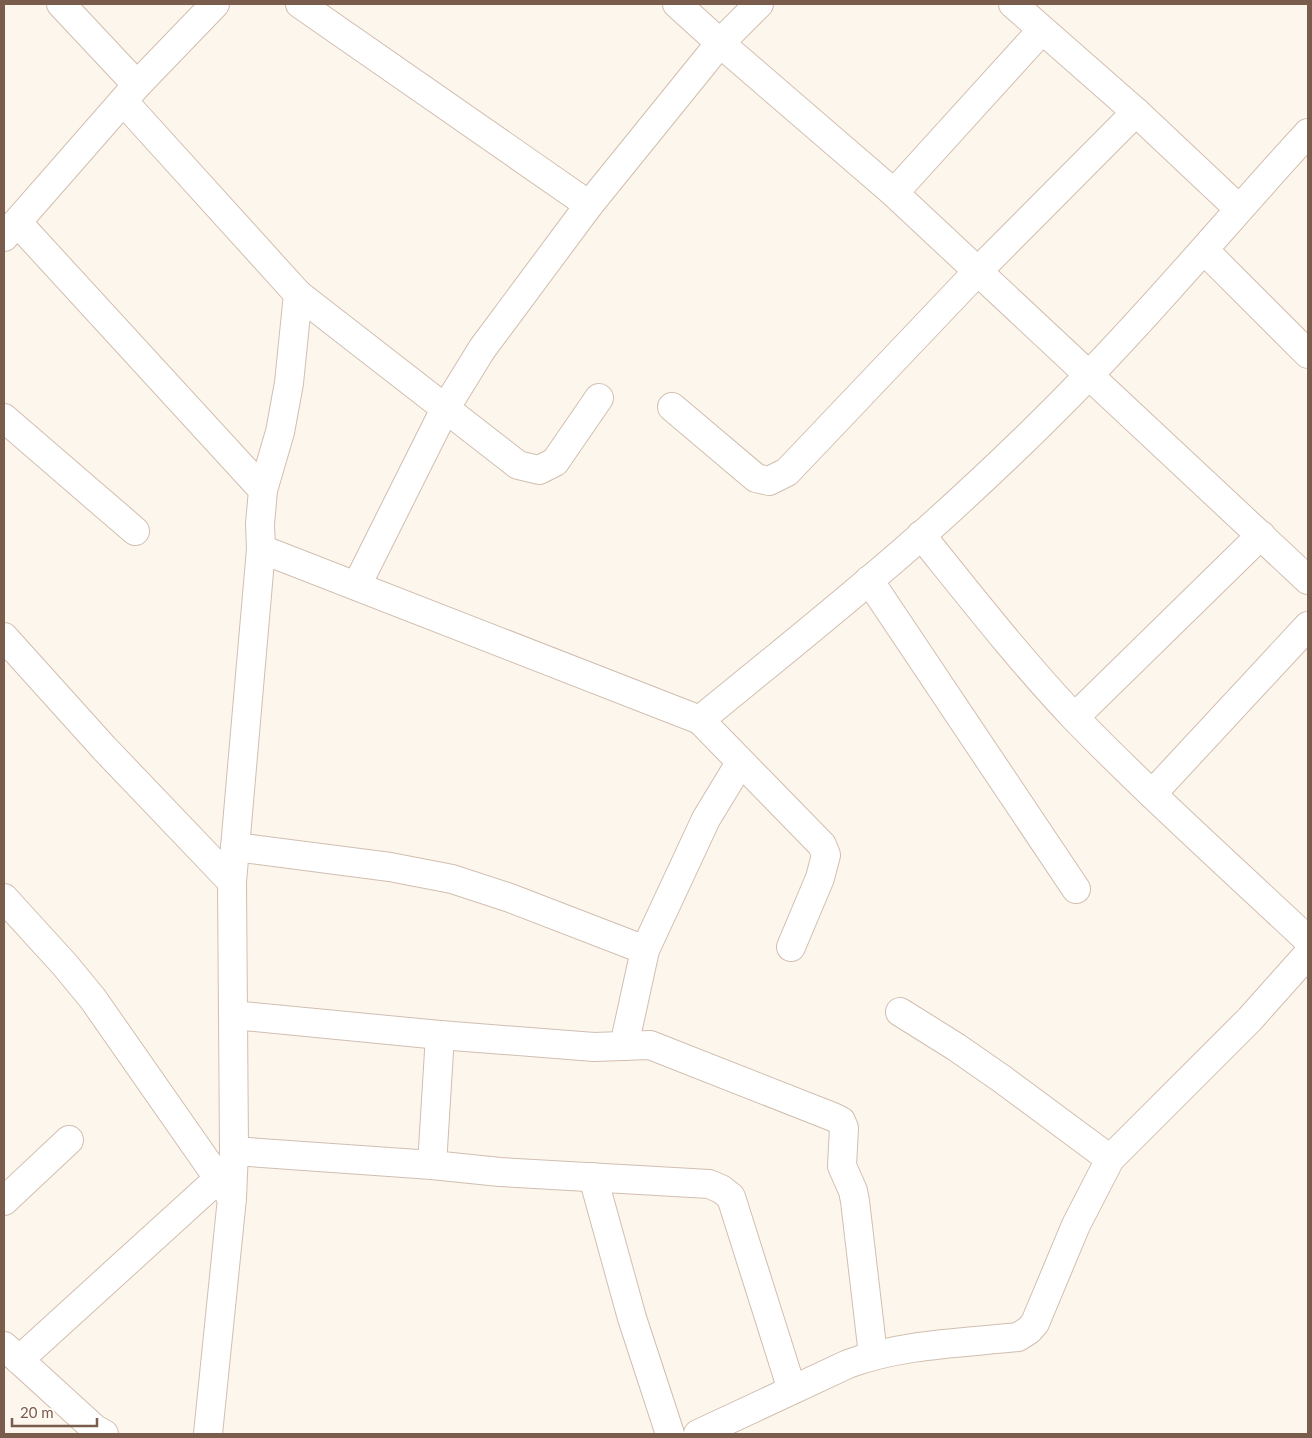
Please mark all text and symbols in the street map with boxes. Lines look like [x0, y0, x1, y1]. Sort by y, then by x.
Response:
scale bar [12, 1396, 98, 1428]
text: 20 m [20, 1403, 54, 1421]

